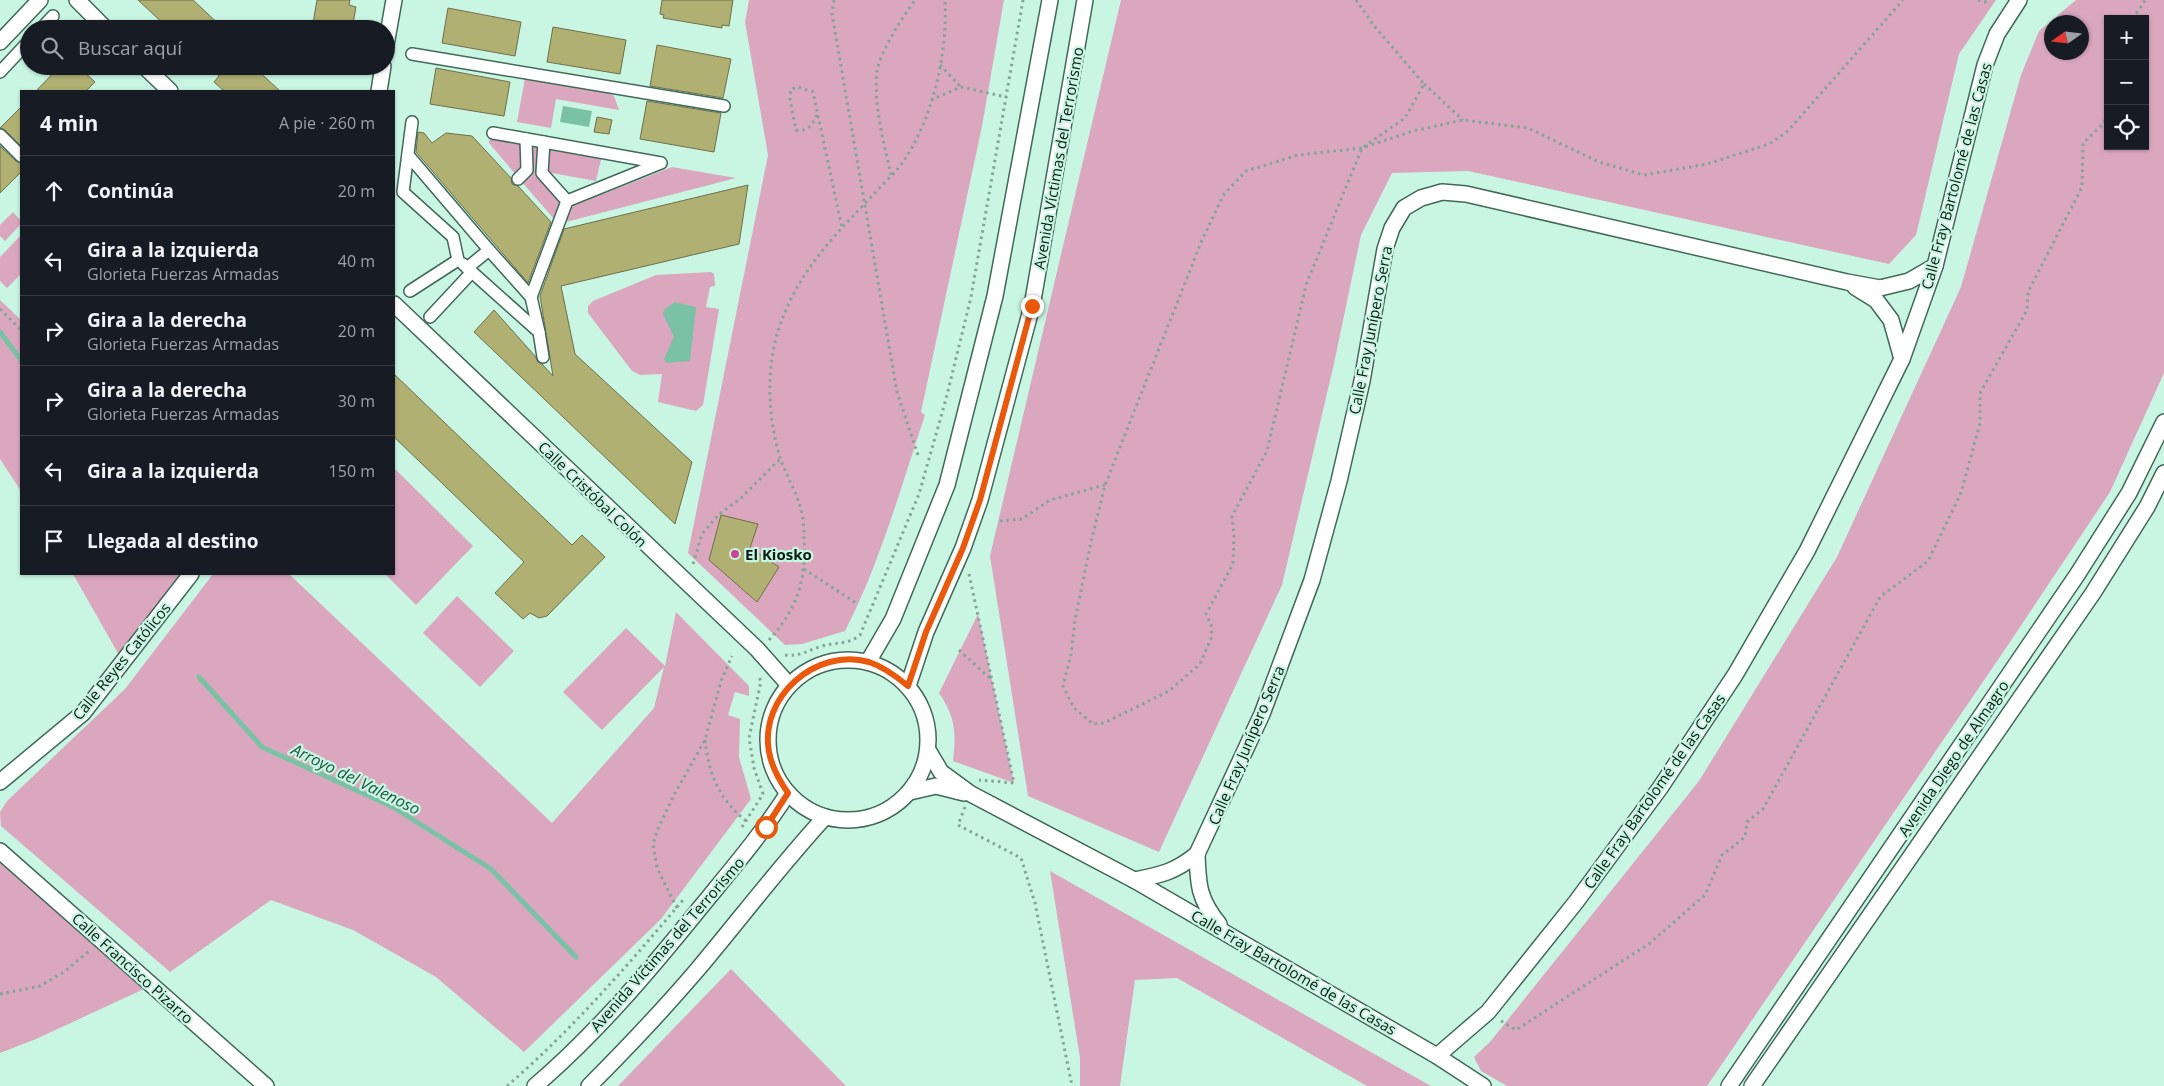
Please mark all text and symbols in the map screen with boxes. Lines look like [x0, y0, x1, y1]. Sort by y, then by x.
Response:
north arrow [2044, 15, 2089, 60]
map controls [2104, 15, 2149, 150]
button: + [2104, 15, 2149, 60]
search box [20, 20, 395, 75]
icon: search [38, 34, 66, 62]
text: Buscar aquí [78, 35, 182, 61]
street label: Avenida Víctimas del Terrorismo [1029, 45, 1087, 271]
street label: Calle Fray Bartolomé de las Casas [1916, 60, 1996, 292]
button: − [2104, 60, 2149, 105]
button: locate [2104, 105, 2149, 150]
text: 4 min [40, 109, 98, 137]
text: A pie · 260 m [279, 112, 375, 134]
icon: ahead [40, 177, 68, 205]
text: Continúa [87, 178, 174, 204]
text: 20 m [338, 180, 375, 202]
text: Gira a la izquierda [87, 237, 259, 263]
street label: Calle Fray Junípero Serra [1344, 244, 1396, 416]
icon: left [40, 247, 68, 275]
text: 40 m [338, 250, 375, 272]
text: Glorieta Fuerzas Armadas [87, 263, 279, 285]
route end [1021, 295, 1044, 318]
text: Gira a la derecha [87, 307, 247, 333]
icon: right [40, 317, 68, 345]
text: 20 m [338, 320, 375, 342]
text: Glorieta Fuerzas Armadas [87, 333, 279, 355]
text: Gira a la derecha [87, 377, 247, 403]
icon: right [40, 387, 68, 415]
text: 30 m [338, 390, 375, 412]
text: Glorieta Fuerzas Armadas [87, 403, 279, 425]
street label: Calle Cristóbal Colón [534, 437, 652, 551]
icon: left [40, 457, 68, 485]
text: Gira a la izquierda [87, 458, 259, 484]
text: 150 m [329, 460, 375, 482]
icon: arrive [40, 527, 68, 555]
text: Llegada al destino [87, 528, 259, 554]
place label: El Kiosko [745, 544, 812, 564]
marker: El Kiosko [729, 548, 741, 560]
street label: Calle Reyes Católicos [67, 598, 175, 724]
street label: Calle Fray Junípero Serra [1203, 662, 1289, 828]
street label: Avenida Diego de Almagro [1893, 676, 2013, 840]
street label: Calle Fray Bartolomé de las Casas [1579, 689, 1729, 893]
water label: Arroyo del Valenoso [287, 738, 424, 820]
route start [755, 816, 778, 839]
street label: Avenida Víctimas del Terrorismo [586, 852, 748, 1036]
street label: Calle Fray Bartolomé de las Casas [1188, 905, 1400, 1039]
street label: Calle Francisco Pizarro [68, 908, 198, 1028]

